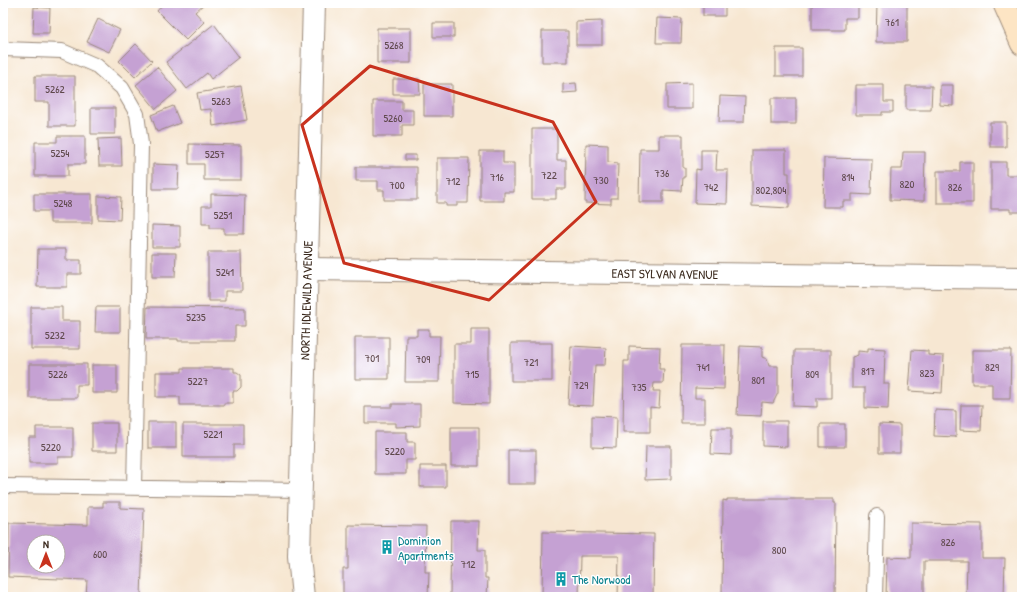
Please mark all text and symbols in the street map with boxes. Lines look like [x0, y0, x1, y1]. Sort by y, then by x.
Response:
house number: 761 [885, 15, 899, 29]
house number: 5268 [385, 38, 404, 52]
house number: 5262 [45, 82, 65, 96]
house number: 5263 [211, 94, 231, 108]
house number: 5260 [383, 111, 403, 125]
house number: 5254 [51, 146, 69, 160]
house number: 5257 [205, 147, 225, 161]
house number: 736 [655, 166, 670, 180]
house number: 722 [541, 168, 557, 182]
house number: 716 [490, 170, 505, 184]
house number: 814 [842, 170, 854, 184]
house number: 730 [593, 173, 609, 187]
house number: 712 [446, 174, 460, 188]
house number: 820 [900, 177, 914, 191]
house number: 700 [389, 178, 405, 192]
house number: 742 [704, 180, 718, 194]
house number: 826 [948, 180, 963, 194]
house number: 802,804 [756, 183, 786, 197]
house number: 5248 [54, 196, 73, 210]
house number: 5251 [214, 208, 232, 222]
street label: NORTH IDLEWILD AVENUE [295, 240, 317, 360]
street label: EAST SYLVAN AVENUE [612, 264, 719, 283]
house number: 5241 [216, 265, 234, 279]
house number: 5235 [186, 310, 206, 324]
house number: 5232 [45, 328, 65, 342]
house number: 701 [365, 351, 379, 365]
house number: 709 [416, 352, 430, 366]
house number: 721 [524, 355, 538, 369]
house number: 741 [696, 360, 710, 374]
house number: 829 [985, 360, 999, 374]
house number: 817 [861, 364, 875, 378]
house number: 823 [920, 366, 934, 380]
house number: 5226 [48, 367, 68, 381]
house number: 715 [465, 367, 479, 381]
house number: 809 [805, 367, 819, 381]
house number: 801 [751, 373, 765, 387]
house number: 5227 [188, 374, 208, 388]
house number: 729 [574, 378, 588, 392]
house number: 735 [631, 380, 647, 394]
house number: 5221 [204, 427, 222, 441]
house number: 5220 [41, 440, 61, 454]
house number: 5220 [385, 444, 405, 458]
place label: Dominion Apartments [398, 531, 454, 564]
north arrow [26, 534, 66, 574]
house number: 826 [941, 535, 956, 549]
text: N [43, 537, 49, 551]
building icon: Dominion Apartments [379, 539, 395, 555]
house number: 800 [772, 543, 786, 557]
house number: 600 [93, 547, 107, 561]
house number: 712 [461, 557, 475, 571]
place label: The Norwood [572, 570, 630, 588]
building icon: The Norwood [553, 571, 569, 587]

